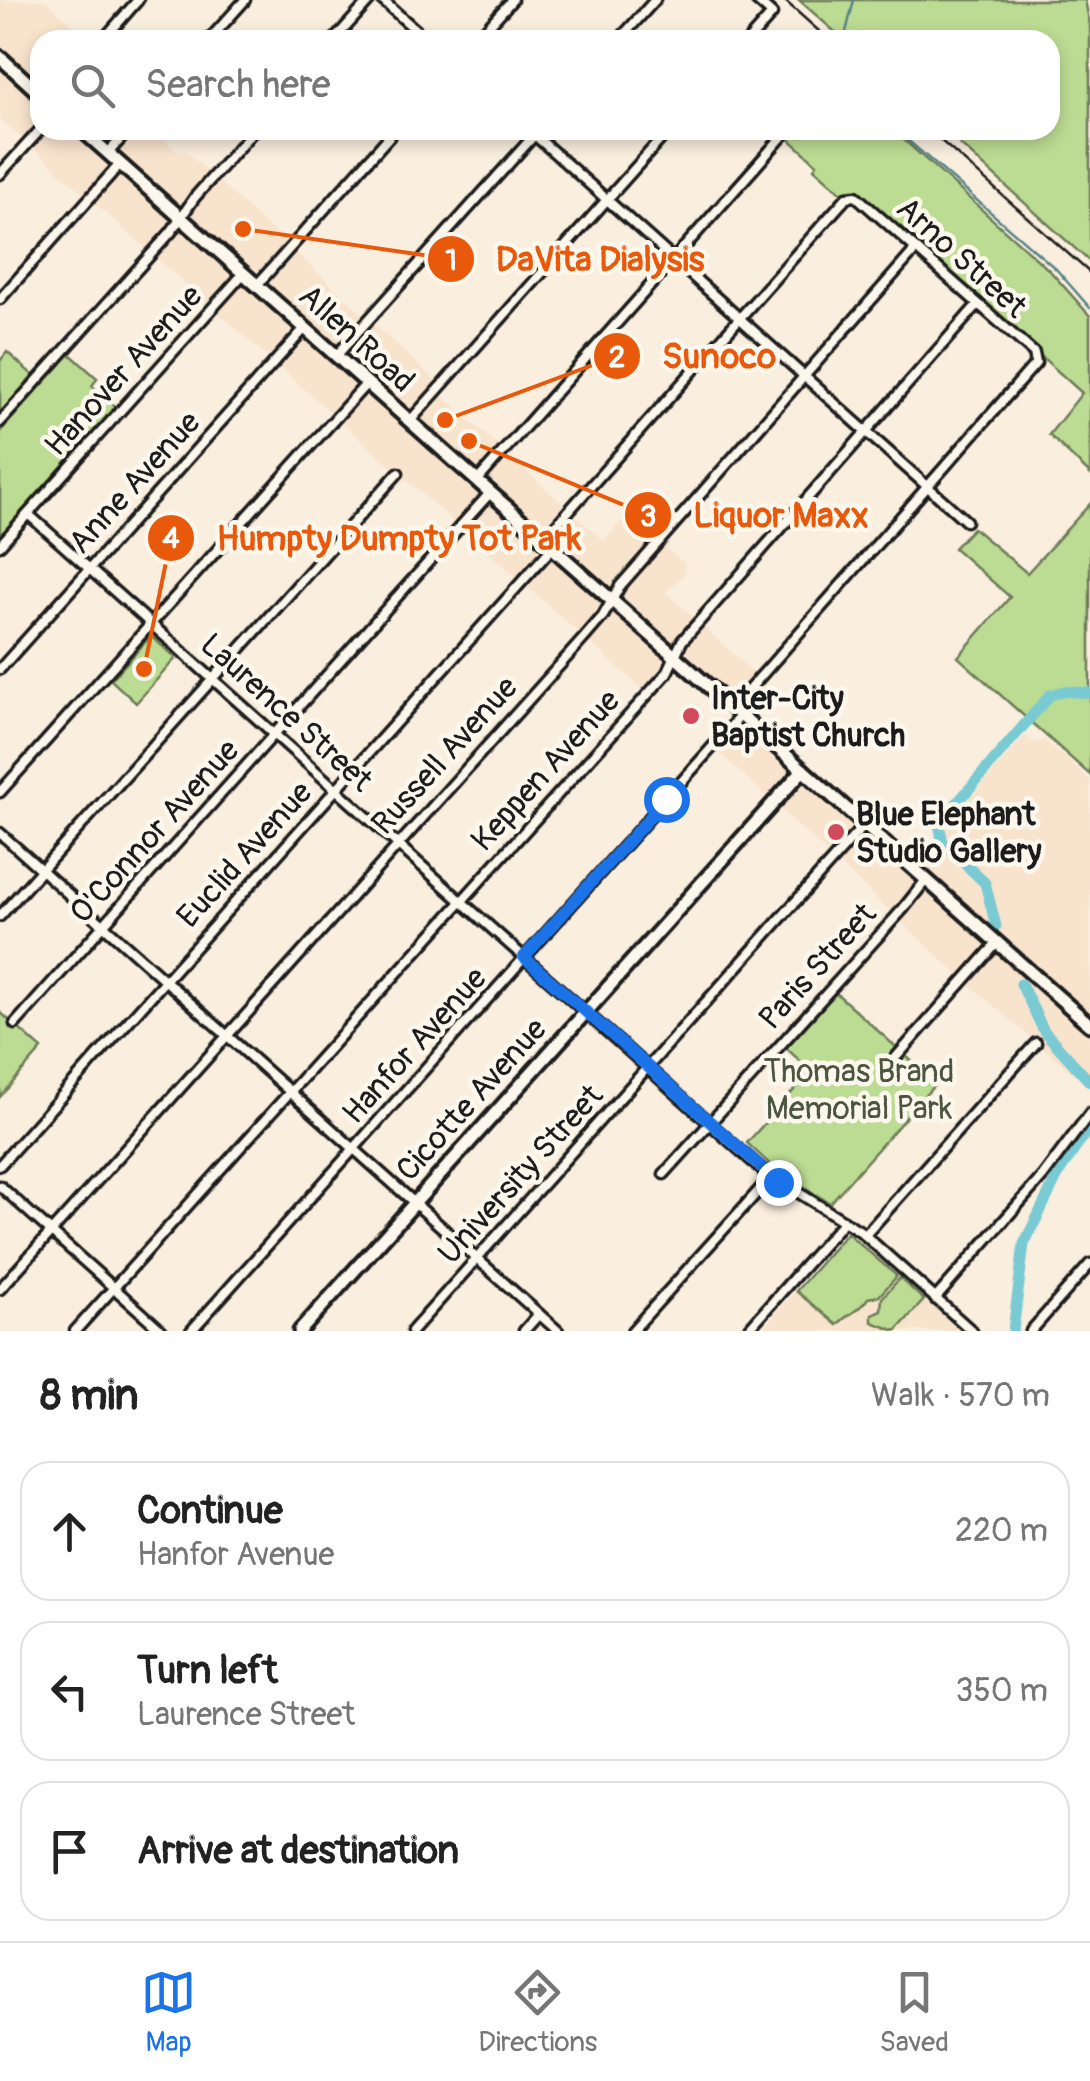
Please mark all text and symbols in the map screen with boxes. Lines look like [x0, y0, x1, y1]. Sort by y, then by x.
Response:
search box [30, 30, 1060, 140]
icon: search [65, 58, 120, 113]
text: Search here [145, 61, 331, 109]
street label: Arno Street [888, 189, 1035, 327]
callout: DaVita Dialysis [426, 227, 725, 292]
text: DaVita Dialysis [496, 238, 705, 282]
text: 1 [445, 242, 457, 279]
street label: Hanover Avenue [36, 276, 211, 465]
street label: Allen Road [290, 276, 423, 401]
callout: Sunoco [592, 324, 796, 389]
text: Sunoco [662, 335, 776, 379]
text: 2 [609, 339, 625, 376]
street label: Anne Avenue [60, 403, 209, 562]
callout: Liquor Maxx [623, 483, 888, 548]
text: Liquor Maxx [693, 494, 869, 538]
text: 3 [640, 498, 656, 535]
callout: Humpty Dumpty Tot Park [146, 505, 601, 570]
text: Humpty Dumpty Tot Park [217, 517, 582, 561]
text: 4 [162, 520, 180, 557]
street label: Laurence Street [192, 625, 381, 801]
street label: Russell Avenue [363, 668, 527, 843]
place label: Inter-City Baptist Church [711, 679, 905, 756]
street label: Keppen Avenue [463, 681, 629, 860]
marker: Inter-City Baptist Church [680, 705, 702, 727]
street label: O'Connor Avenue [62, 731, 248, 932]
street label: Euclid Avenue [169, 773, 321, 936]
route start [644, 777, 690, 823]
place label: Blue Elephant Studio Gallery [856, 795, 1042, 872]
marker: Blue Elephant Studio Gallery [825, 821, 847, 843]
street label: Paris Street [751, 895, 885, 1038]
street label: Hanfor Avenue [334, 959, 496, 1132]
street label: Cicotte Avenue [388, 1010, 556, 1190]
park label: Thomas Brand Memorial Park [764, 1052, 954, 1129]
street label: University Street [430, 1077, 612, 1273]
route end [756, 1160, 802, 1206]
text: 8 min [40, 1370, 138, 1422]
text: Walk · 570 m [871, 1376, 1050, 1416]
text: Continue [137, 1487, 283, 1535]
icon: ahead [42, 1504, 97, 1559]
text: 220 m [955, 1511, 1048, 1551]
text: Hanfor Avenue [137, 1535, 334, 1575]
text: Turn left [137, 1647, 278, 1695]
icon: left [42, 1664, 97, 1719]
text: 350 m [956, 1671, 1048, 1711]
text: Laurence Street [137, 1695, 355, 1735]
icon: arrive [42, 1824, 97, 1879]
text: Arrive at destination [137, 1827, 459, 1875]
tab: Map [141, 1965, 196, 2060]
tab: Directions [478, 1965, 597, 2060]
tab: Saved [879, 1965, 949, 2060]

